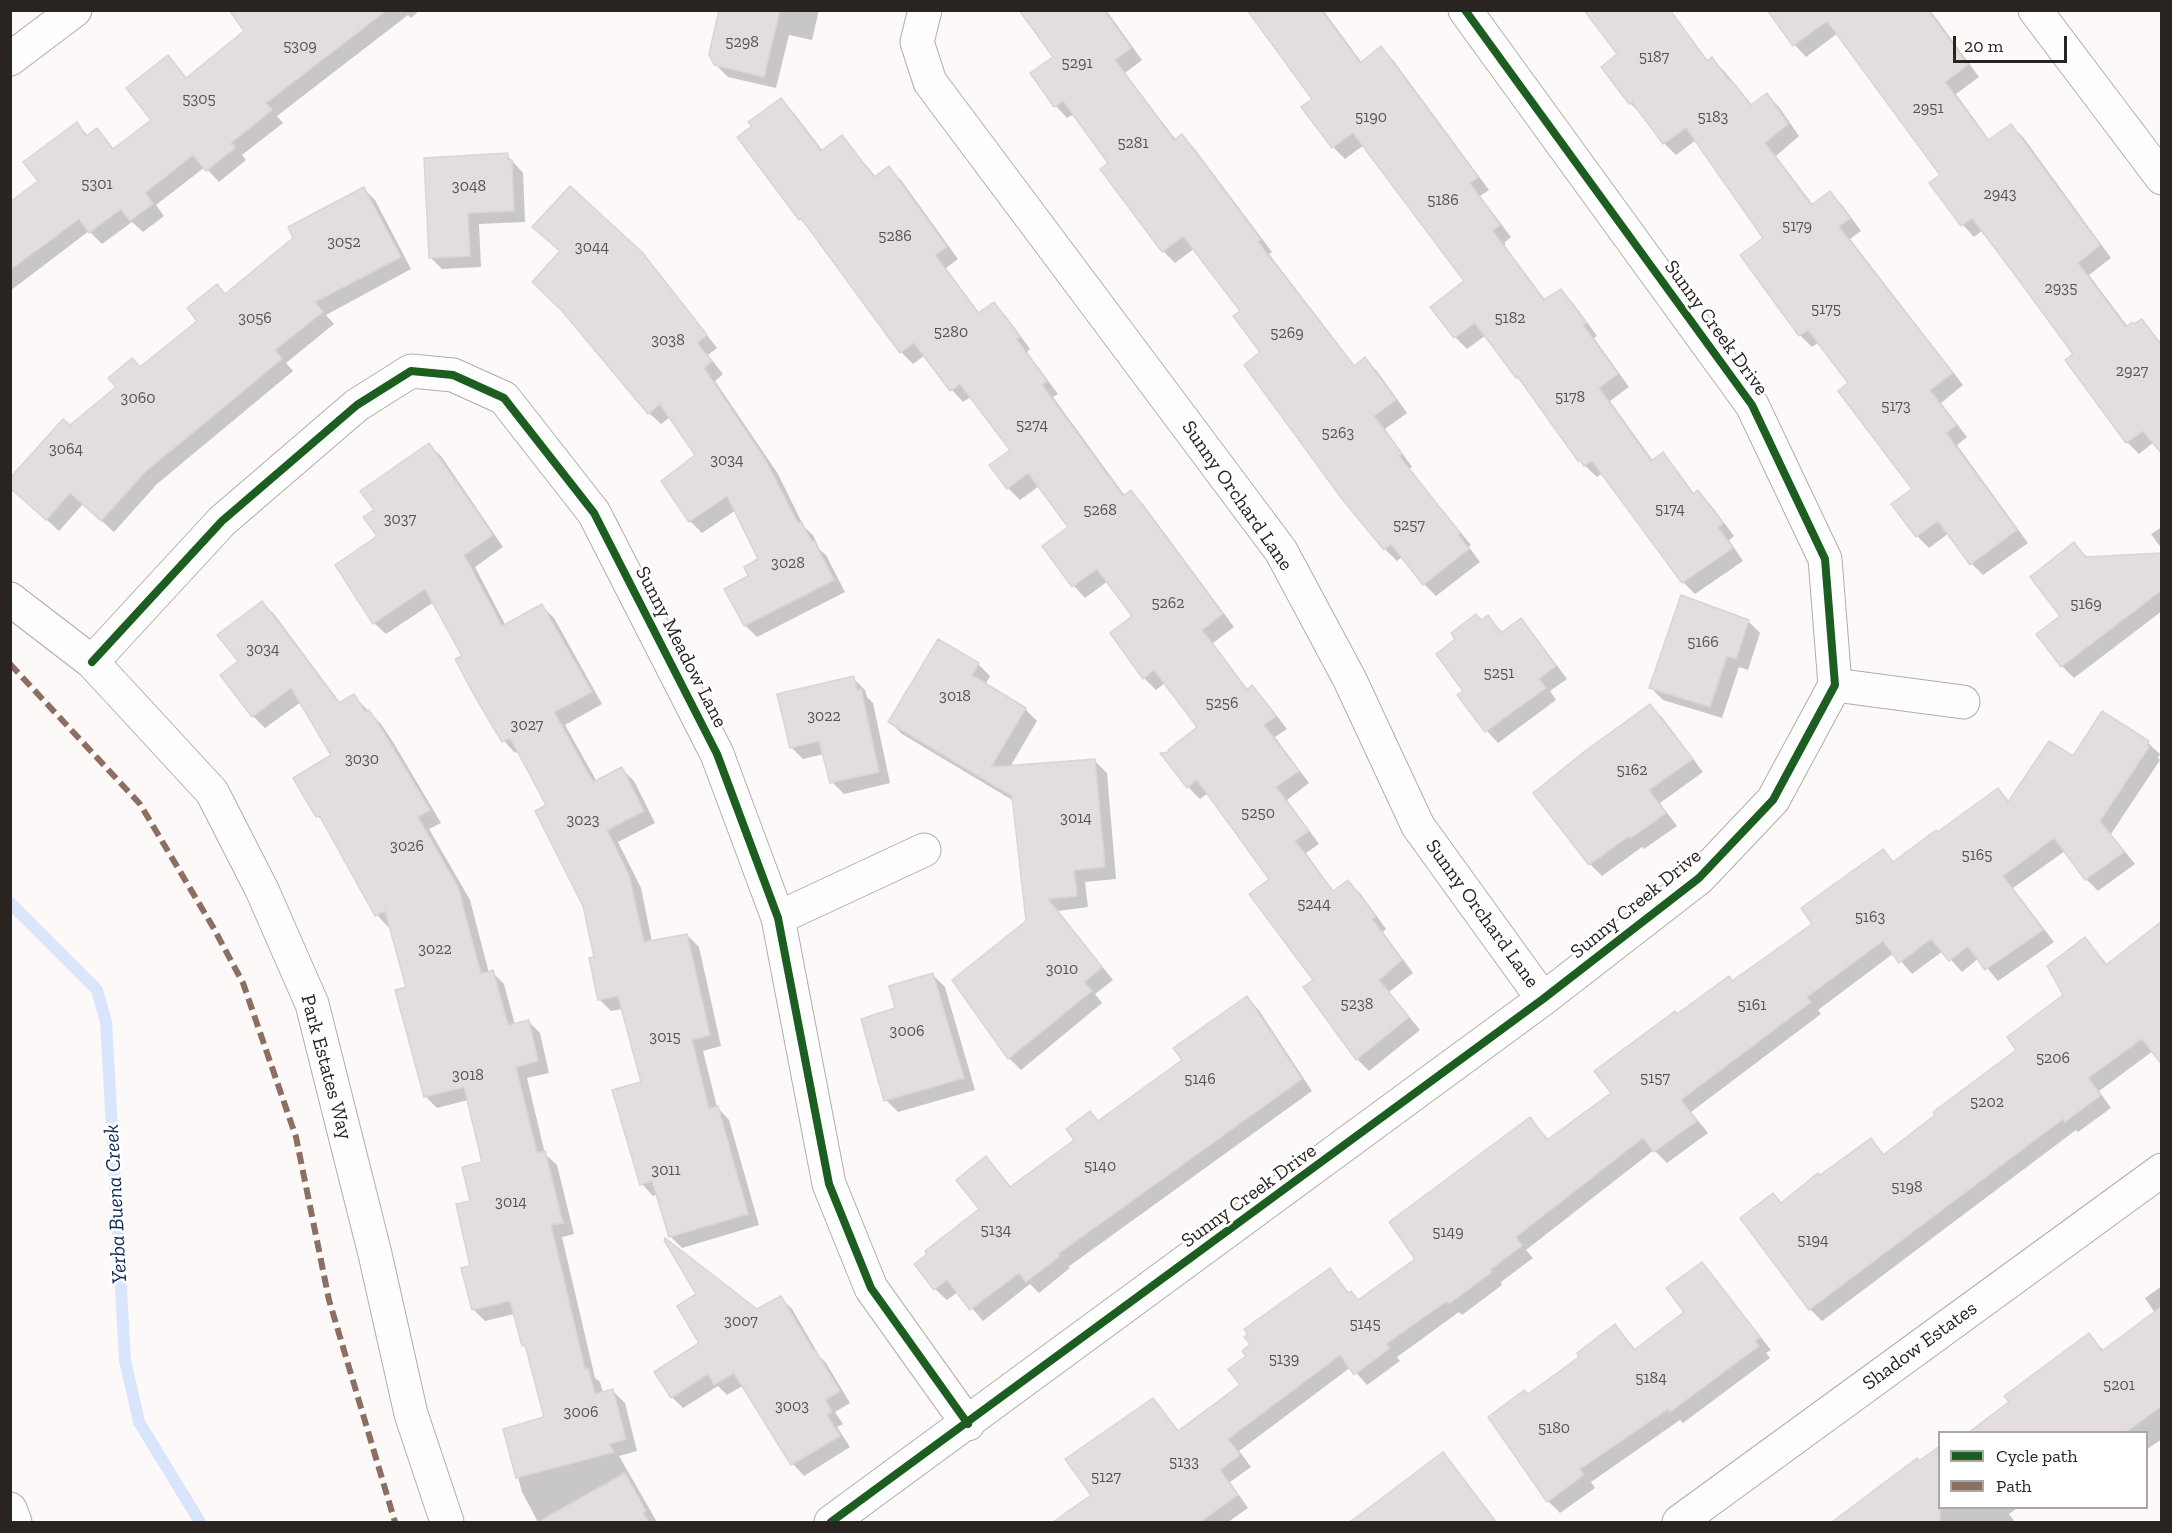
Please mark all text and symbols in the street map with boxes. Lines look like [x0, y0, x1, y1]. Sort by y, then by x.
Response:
scale bar [1956, 24, 2070, 62]
house number: 5298 [725, 32, 759, 52]
text: 20 m [1964, 35, 2003, 57]
house number: 5309 [283, 36, 317, 56]
house number: 5187 [1639, 47, 1669, 67]
house number: 5291 [1061, 53, 1093, 73]
house number: 5305 [182, 89, 216, 109]
house number: 2951 [1912, 98, 1944, 118]
house number: 5190 [1355, 107, 1387, 127]
house number: 5183 [1698, 107, 1728, 127]
house number: 5281 [1117, 133, 1149, 153]
house number: 5301 [81, 174, 113, 194]
house number: 3048 [452, 176, 486, 196]
house number: 2943 [1983, 184, 2017, 204]
house number: 5186 [1427, 190, 1459, 210]
house number: 5179 [1782, 216, 1812, 236]
house number: 5286 [878, 226, 912, 246]
house number: 3052 [327, 232, 361, 252]
house number: 3044 [575, 237, 609, 257]
street label: Sunny Creek Drive [1659, 256, 1773, 400]
house number: 2935 [2045, 278, 2077, 298]
house number: 5175 [1811, 299, 1841, 319]
house number: 3056 [238, 308, 272, 328]
house number: 5182 [1494, 308, 1526, 328]
house number: 5280 [934, 322, 968, 342]
house number: 5269 [1270, 323, 1304, 343]
house number: 3038 [651, 330, 685, 350]
house number: 2927 [2116, 361, 2148, 381]
house number: 5178 [1555, 387, 1585, 407]
house number: 3060 [121, 388, 155, 408]
house number: 5173 [1881, 396, 1911, 416]
house number: 5274 [1016, 415, 1048, 435]
street label: Sunny Orchard Lane [1176, 416, 1298, 576]
house number: 5263 [1322, 423, 1354, 443]
house number: 3064 [49, 439, 83, 459]
house number: 3034 [710, 450, 744, 470]
house number: 5174 [1655, 499, 1685, 519]
house number: 5268 [1083, 500, 1117, 520]
house number: 3037 [384, 509, 416, 529]
house number: 5257 [1393, 515, 1425, 535]
house number: 3028 [771, 553, 805, 573]
street label: Sunny Meadow Lane [630, 562, 732, 732]
house number: 5262 [1151, 593, 1185, 613]
house number: 5169 [2070, 594, 2102, 614]
house number: 5166 [1687, 632, 1719, 652]
house number: 3034 [246, 639, 280, 659]
house number: 5251 [1484, 663, 1514, 683]
house number: 3018 [939, 686, 971, 706]
house number: 5256 [1205, 693, 1239, 713]
house number: 3022 [807, 706, 841, 726]
house number: 3027 [511, 715, 543, 735]
house number: 3030 [345, 749, 379, 769]
house number: 5162 [1616, 760, 1648, 780]
house number: 5250 [1241, 803, 1275, 823]
house number: 3014 [1060, 808, 1092, 828]
house number: 3023 [566, 810, 600, 830]
street label: Sunny Orchard Lane [1420, 835, 1544, 993]
house number: 3026 [390, 836, 424, 856]
street label: Sunny Creek Drive [1566, 844, 1706, 964]
house number: 5165 [1961, 845, 1993, 865]
house number: 5244 [1297, 894, 1331, 914]
house number: 5163 [1855, 907, 1885, 927]
house number: 3022 [418, 939, 452, 959]
house number: 3010 [1046, 959, 1078, 979]
street label: Park Estates Way [295, 992, 357, 1142]
house number: 5238 [1341, 994, 1373, 1014]
house number: 5161 [1737, 995, 1767, 1015]
house number: 3006 [890, 1021, 924, 1041]
house number: 3015 [649, 1027, 681, 1047]
house number: 5206 [2036, 1048, 2070, 1068]
house number: 3018 [452, 1065, 484, 1085]
house number: 5157 [1640, 1068, 1670, 1088]
house number: 5146 [1184, 1069, 1216, 1089]
house number: 5202 [1970, 1092, 2004, 1112]
water label: Yerba Buena Creek [99, 1124, 133, 1284]
street label: Sunny Creek Drive [1177, 1139, 1321, 1253]
house number: 5140 [1084, 1156, 1116, 1176]
house number: 3011 [651, 1160, 681, 1180]
house number: 5198 [1891, 1177, 1923, 1197]
house number: 3014 [495, 1192, 527, 1212]
house number: 5134 [981, 1220, 1011, 1240]
house number: 5149 [1432, 1222, 1464, 1242]
house number: 5194 [1797, 1230, 1829, 1250]
street label: Shadow Estates [1858, 1296, 1982, 1396]
house number: 3007 [724, 1311, 758, 1331]
house number: 5145 [1349, 1314, 1381, 1334]
house number: 5139 [1269, 1349, 1299, 1369]
house number: 5184 [1635, 1368, 1667, 1388]
house number: 5201 [2103, 1375, 2135, 1395]
house number: 3003 [775, 1396, 809, 1416]
house number: 3006 [564, 1402, 598, 1422]
house number: 5180 [1538, 1418, 1570, 1438]
legend [1938, 1431, 2148, 1509]
text: Cycle path [1996, 1445, 2078, 1467]
house number: 5133 [1169, 1452, 1199, 1472]
house number: 5127 [1091, 1467, 1121, 1487]
text: Path [1996, 1475, 2032, 1497]

